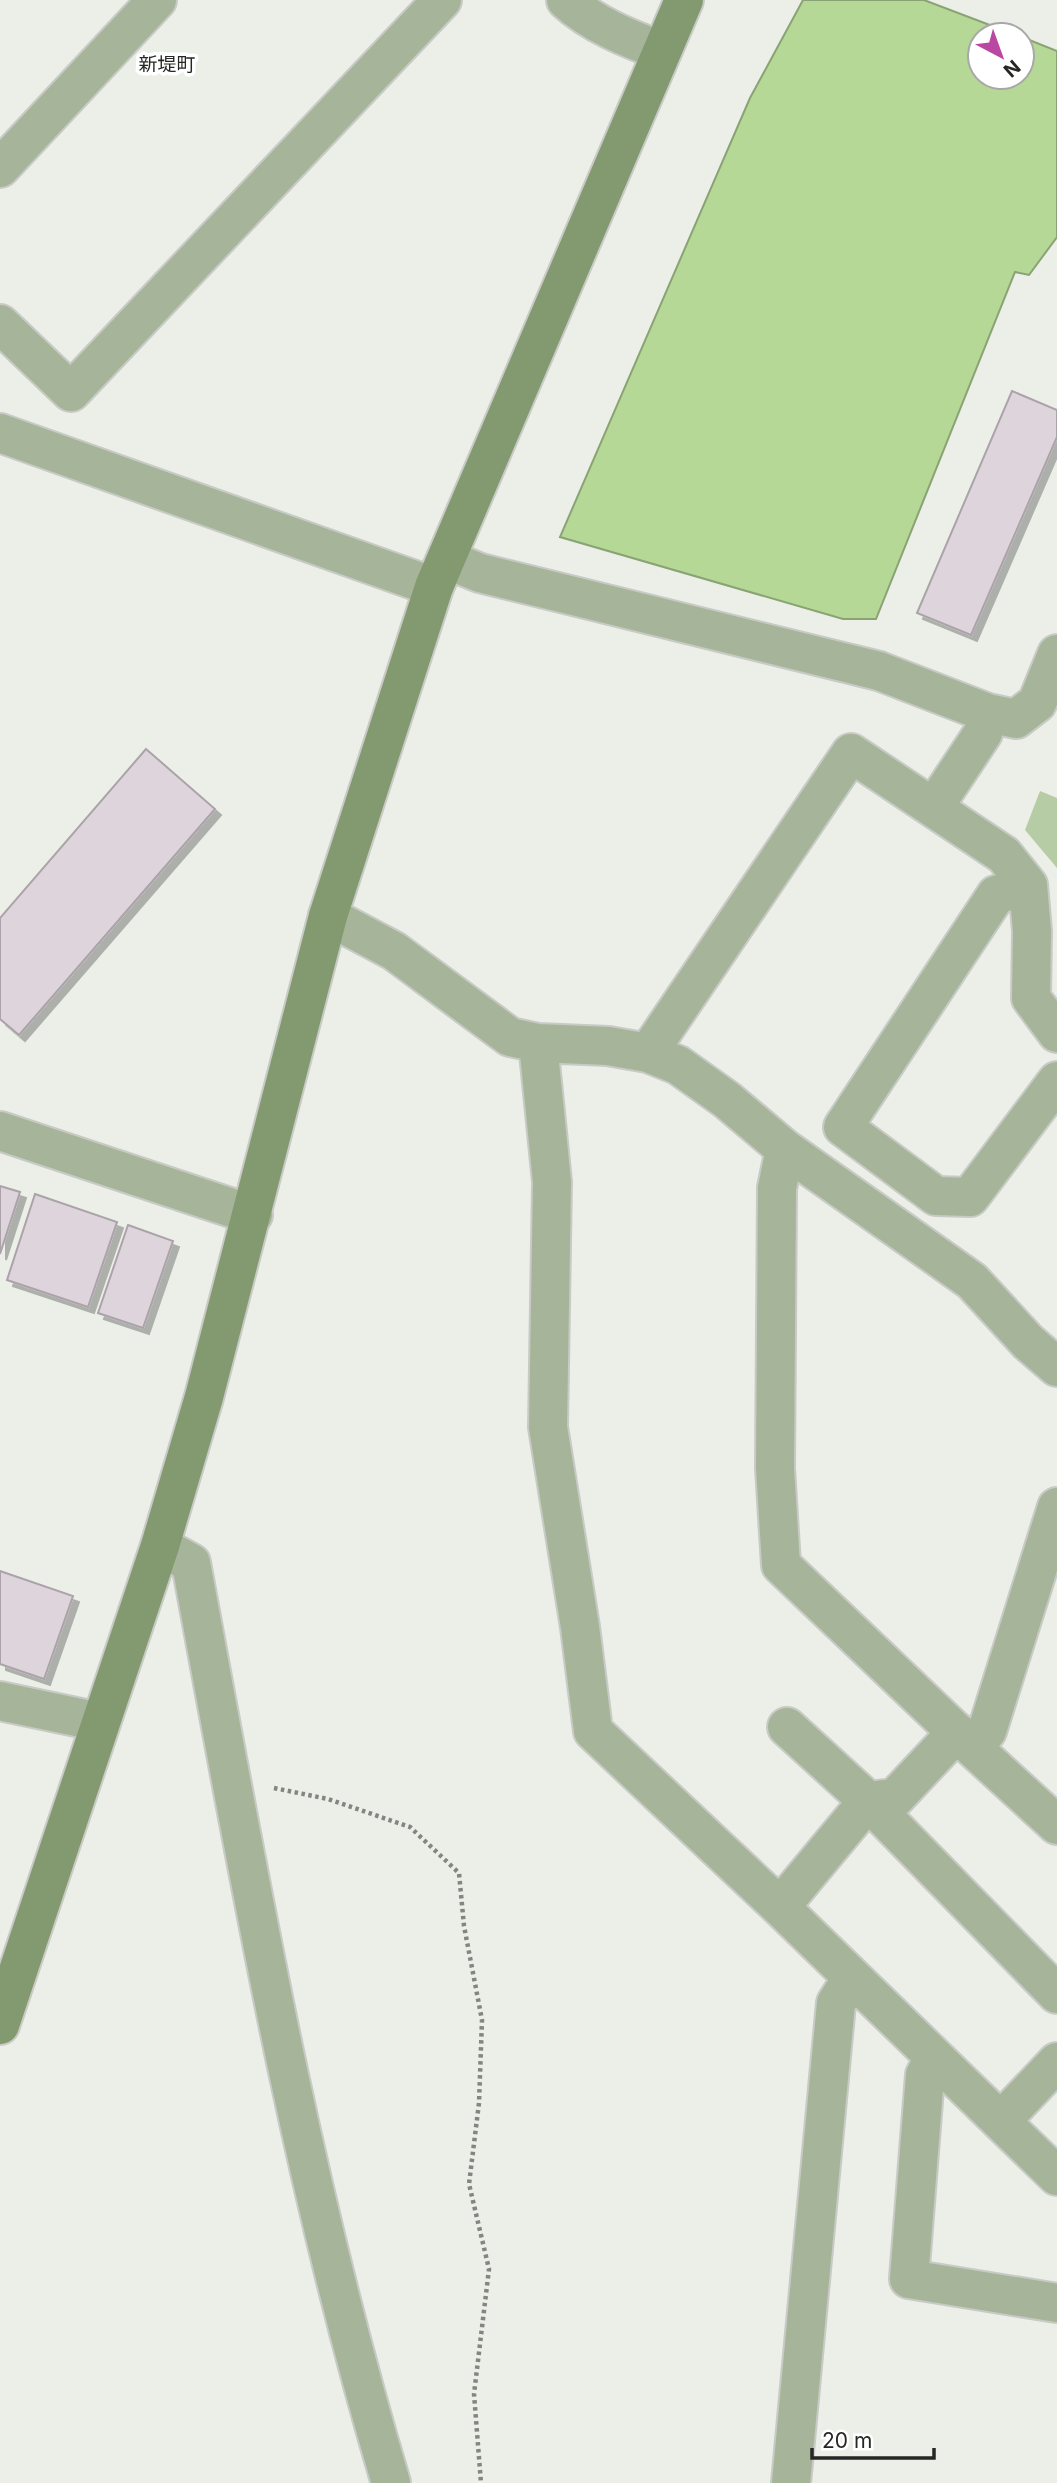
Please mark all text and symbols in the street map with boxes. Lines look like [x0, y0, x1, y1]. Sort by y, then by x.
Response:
north arrow [966, 21, 1036, 91]
district label: 新堤町 [138, 53, 196, 76]
text: N [999, 55, 1025, 82]
scale bar [812, 2416, 934, 2460]
text: 20 m [822, 2428, 872, 2453]

